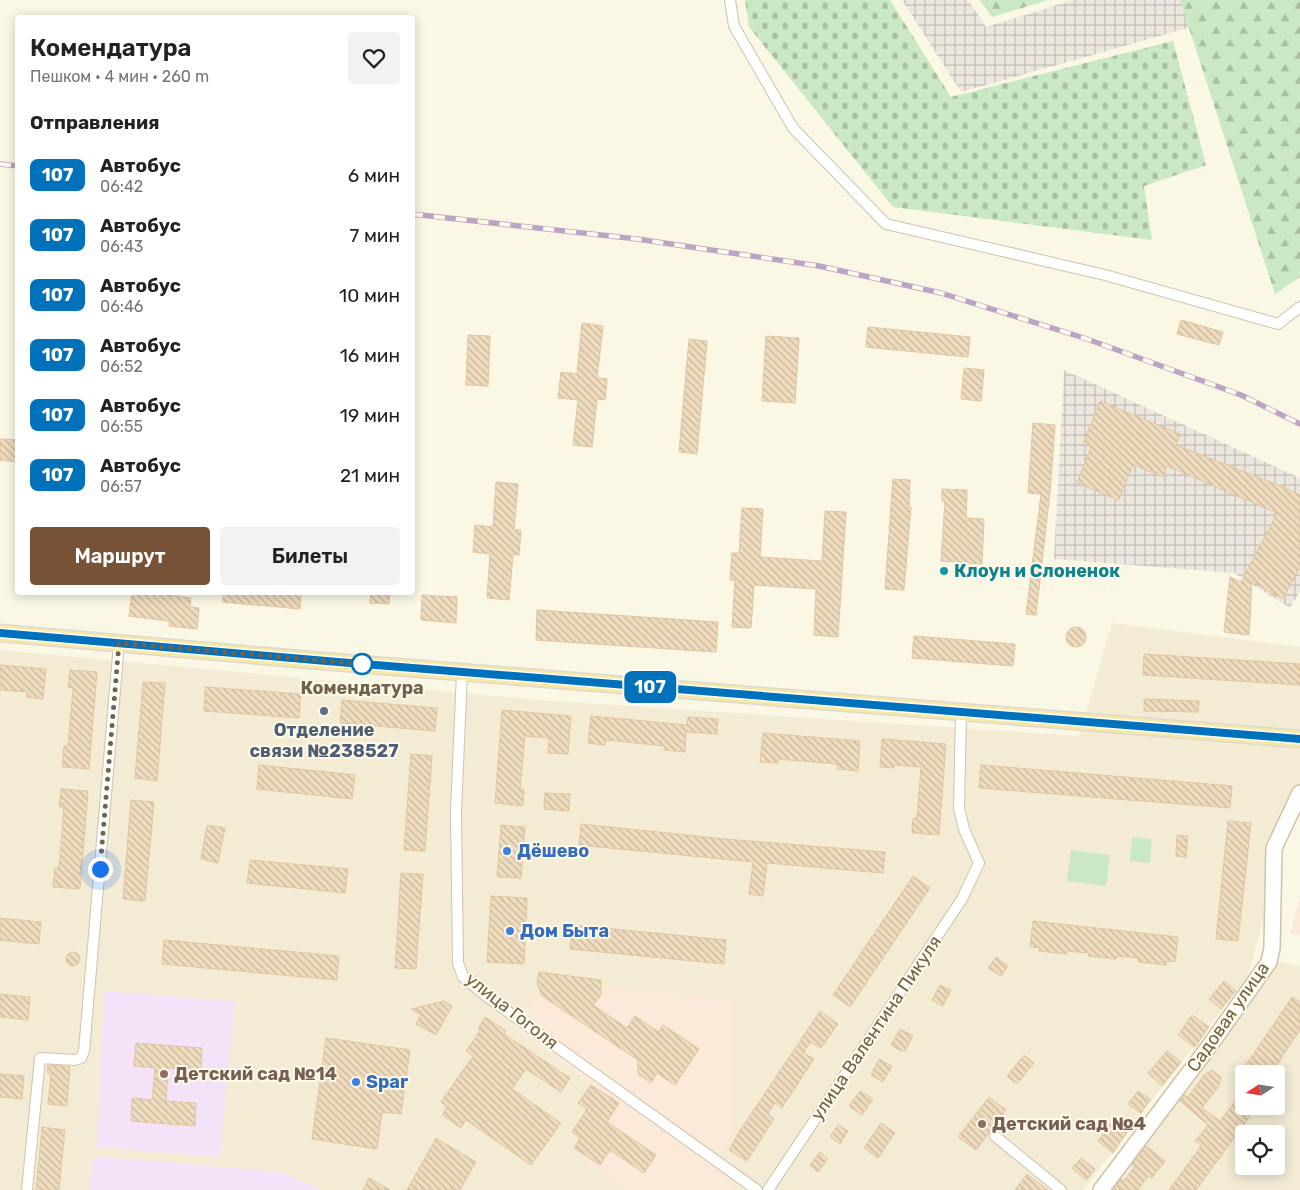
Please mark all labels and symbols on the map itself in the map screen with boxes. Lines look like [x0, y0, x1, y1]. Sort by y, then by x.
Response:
place label: Клоун и Слоненок [954, 560, 1120, 582]
marker: Клоун и Слоненок [938, 565, 950, 577]
marker: Комендатура [351, 653, 373, 675]
line badge: 107 [621, 671, 679, 703]
place label: Комендатура [300, 677, 424, 699]
marker: Отделение связи №238527 [318, 705, 330, 717]
place label: Отделение связи №238527 [249, 719, 399, 762]
place label: Дёшево [517, 840, 589, 862]
marker: Дёшево [501, 845, 513, 857]
your location [88, 857, 113, 882]
place label: Дом Быта [520, 920, 609, 942]
marker: Дом Быта [504, 925, 516, 937]
street label: улица Валентина Пикуля [806, 931, 946, 1125]
street label: Садовая улица [1182, 958, 1274, 1076]
street label: улица Гоголя [461, 968, 563, 1054]
place label: Детский сад №14 [174, 1063, 337, 1085]
north arrow [1235, 1065, 1285, 1115]
marker: Детский сад №14 [158, 1068, 170, 1080]
place label: Spar [366, 1071, 408, 1093]
marker: Spar [350, 1076, 362, 1088]
place label: Детский сад №4 [992, 1113, 1146, 1135]
marker: Детский сад №4 [976, 1118, 988, 1130]

